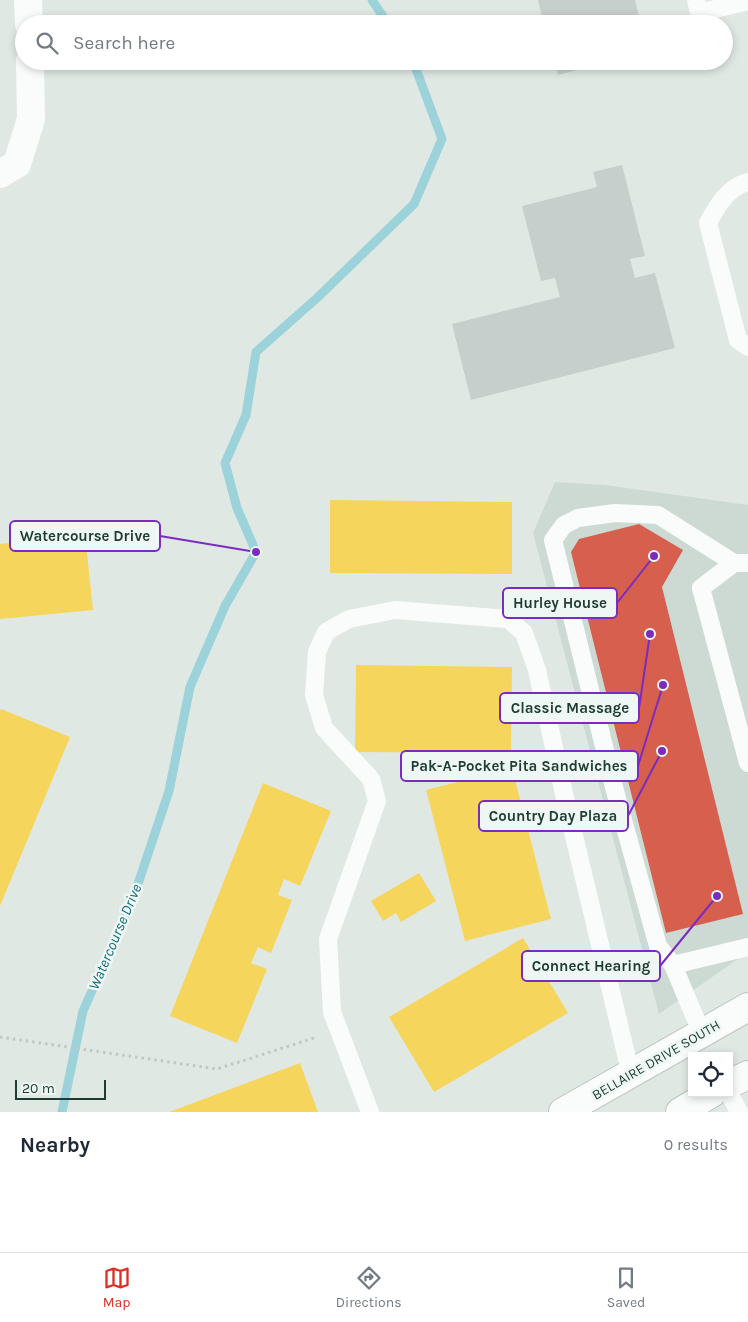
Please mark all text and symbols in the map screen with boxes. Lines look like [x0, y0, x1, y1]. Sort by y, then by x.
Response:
search box [15, 15, 733, 70]
icon: search [33, 29, 61, 57]
text: Search here [73, 32, 175, 54]
callout: Watercourse Drive [10, 521, 160, 551]
text: Watercourse Drive [20, 527, 150, 545]
callout: Hurley House [503, 588, 617, 618]
text: Hurley House [513, 594, 607, 612]
callout: Classic Massage [500, 693, 639, 723]
text: Classic Massage [511, 699, 629, 717]
callout: Pak-A-Pocket Pita Sandwiches [401, 751, 638, 781]
text: Pak-A-Pocket Pita Sandwiches [410, 757, 628, 775]
callout: Country Day Plaza [479, 801, 628, 831]
text: Country Day Plaza [489, 807, 617, 825]
water label: Watercourse Drive [85, 881, 145, 993]
callout: Connect Hearing [522, 951, 660, 981]
text: Connect Hearing [532, 957, 651, 975]
street label: BELLAIRE DRIVE SOUTH [589, 1016, 723, 1104]
map controls [688, 1052, 733, 1097]
button: locate [688, 1052, 733, 1097]
scale bar [15, 1077, 106, 1100]
text: 20 m [22, 1080, 55, 1097]
text: Nearby [20, 1133, 90, 1157]
text: 0 results [664, 1135, 728, 1154]
tab: Map [103, 1264, 131, 1311]
tab: Directions [336, 1264, 402, 1311]
tab: Saved [607, 1264, 645, 1311]

